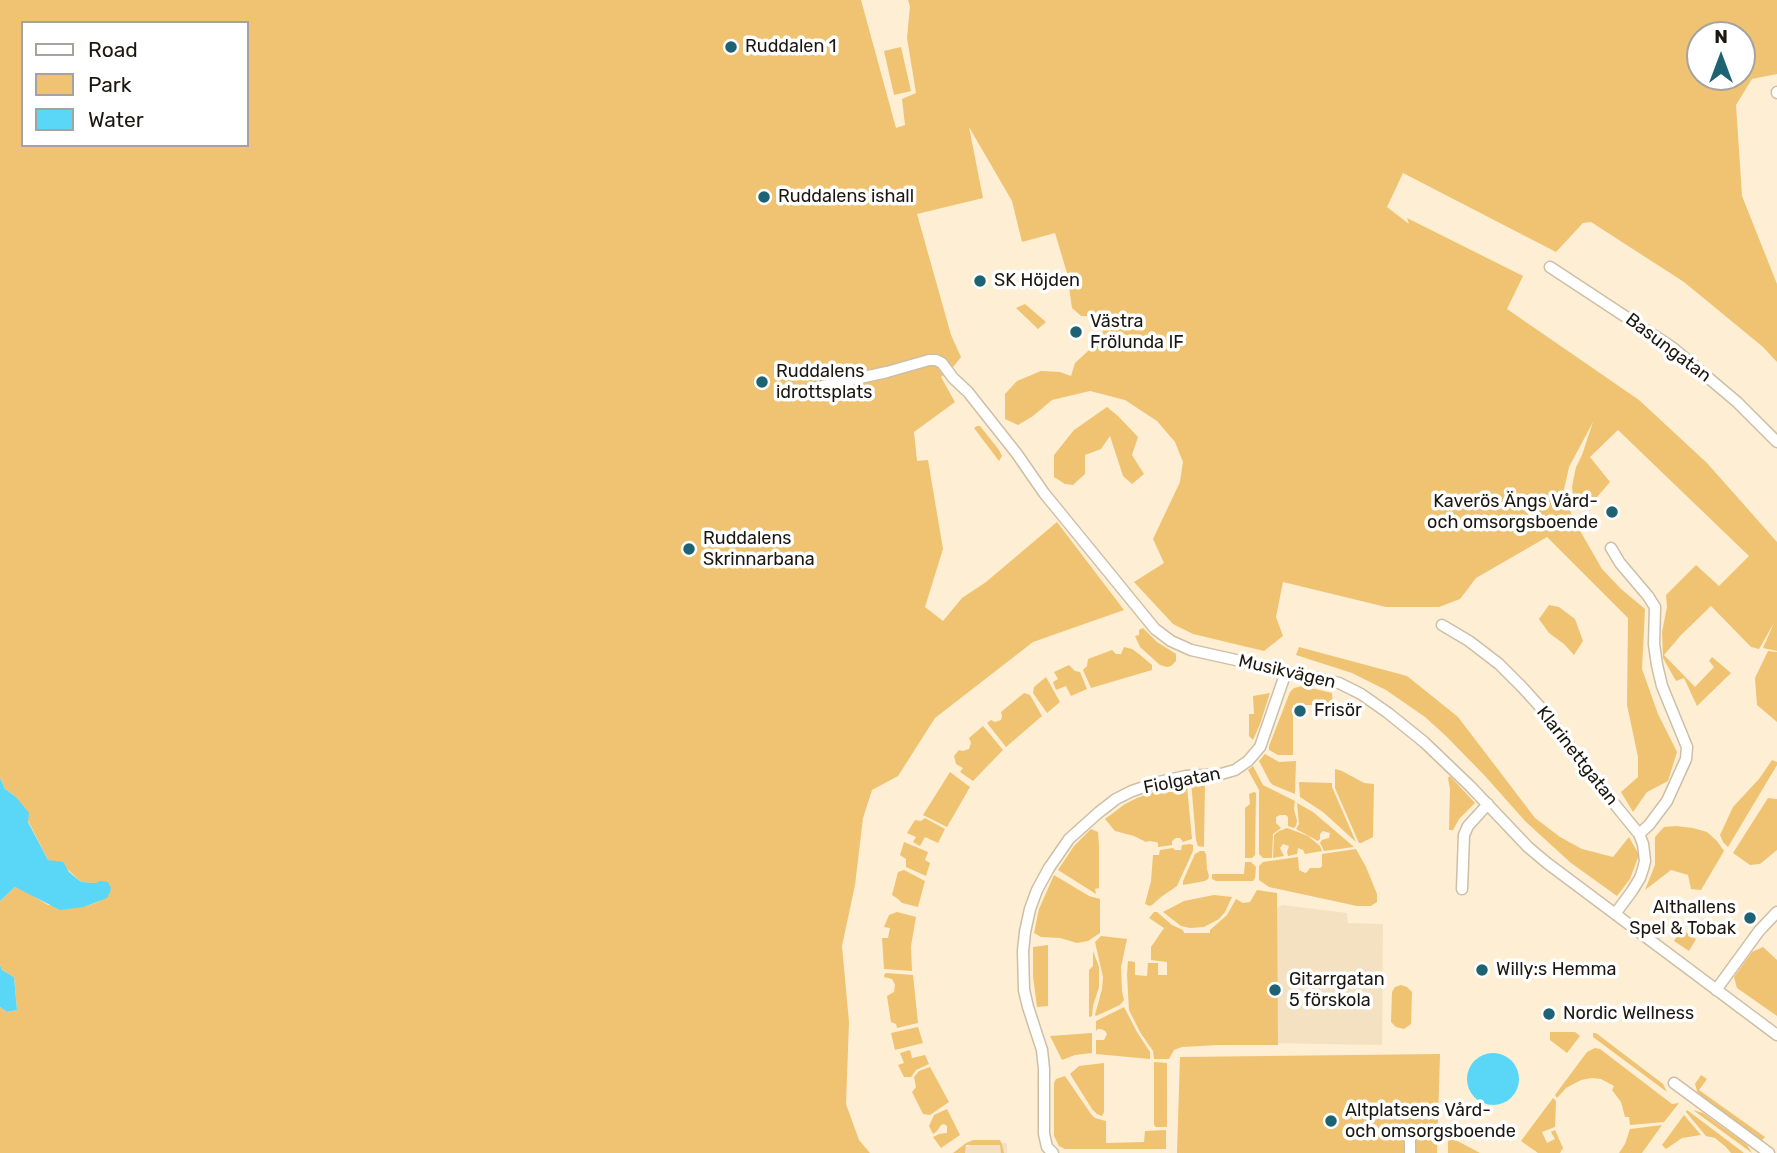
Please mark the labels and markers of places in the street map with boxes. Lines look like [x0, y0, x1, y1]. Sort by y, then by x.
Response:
place label: Ruddalen 1 [745, 36, 836, 58]
marker: Ruddalen 1 [723, 39, 739, 55]
place label: Ruddalens ishall [778, 186, 914, 208]
marker: Ruddalens ishall [756, 189, 772, 205]
place label: SK Höjden [994, 270, 1080, 292]
marker: SK Höjden [972, 273, 988, 289]
place label: Västra Frölunda IF [1090, 311, 1184, 354]
marker: Västra Frölunda IF [1068, 324, 1084, 340]
place label: Ruddalens idrottsplats [776, 361, 872, 404]
marker: Ruddalens idrottsplats [754, 374, 770, 390]
place label: Kaverös Ängs Vård- och omsorgsboende [1427, 491, 1598, 534]
marker: Kaverös Ängs Vård- och omsorgsboende [1604, 504, 1620, 520]
place label: Ruddalens Skrinnarbana [703, 528, 815, 570]
marker: Ruddalens Skrinnarbana [681, 541, 697, 557]
place label: Frisör [1314, 700, 1362, 722]
marker: Frisör [1292, 703, 1308, 719]
place label: Althallens Spel & Tobak [1629, 897, 1736, 940]
marker: Althallens Spel & Tobak [1742, 910, 1758, 926]
place label: Willy:s Hemma [1496, 959, 1617, 981]
marker: Willy:s Hemma [1474, 962, 1490, 978]
place label: Gitarrgatan 5 förskola [1289, 969, 1385, 1012]
marker: Gitarrgatan 5 förskola [1267, 982, 1283, 998]
place label: Nordic Wellness [1563, 1003, 1694, 1025]
marker: Nordic Wellness [1541, 1006, 1557, 1022]
place label: Altplatsens Vård- och omsorgsboende [1345, 1100, 1516, 1142]
marker: Altplatsens Vård- och omsorgsboende [1323, 1113, 1339, 1129]

